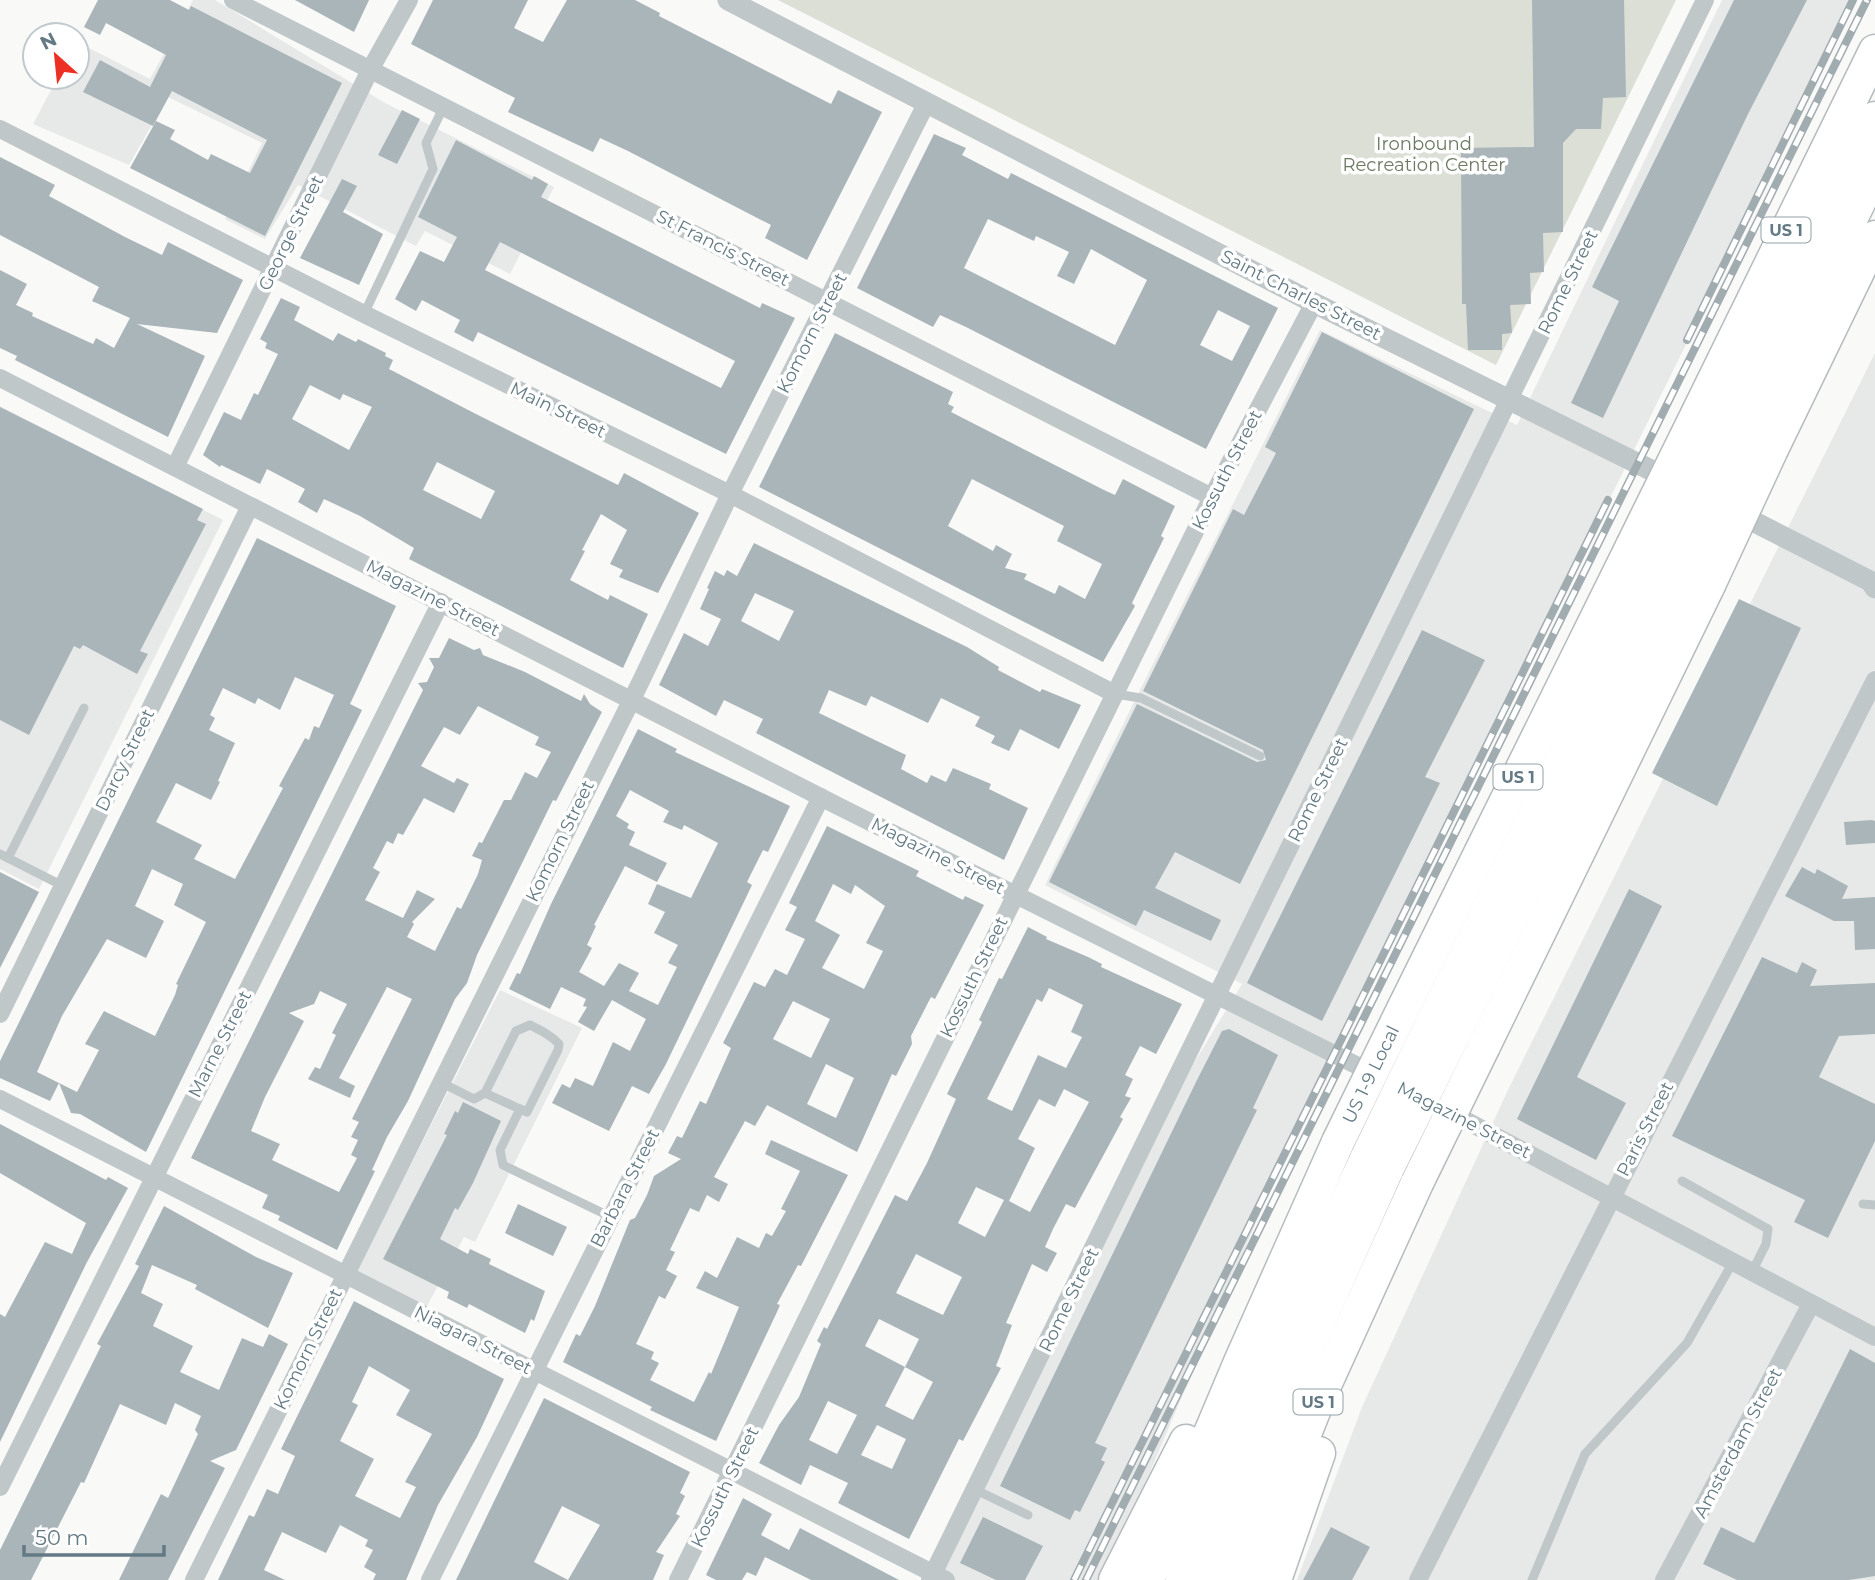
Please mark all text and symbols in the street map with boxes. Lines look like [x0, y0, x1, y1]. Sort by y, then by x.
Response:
north arrow [21, 21, 91, 91]
text: N [36, 28, 61, 55]
park label: Ironbound Recreation Center [1342, 133, 1506, 176]
street label: George Street [254, 172, 328, 294]
street label: St Francis Street [653, 205, 793, 291]
road number: US 1 [1762, 218, 1810, 242]
street label: Rome Street [1533, 226, 1603, 338]
street label: Saint Charles Street [1217, 245, 1385, 345]
street label: Komorn Street [772, 269, 852, 397]
street label: Main Street [506, 377, 610, 443]
street label: Kossuth Street [1187, 406, 1267, 534]
street label: Magazine Street [363, 555, 503, 641]
street label: Darcy Street [91, 705, 159, 815]
street label: Rome Street [1283, 734, 1353, 846]
road number: US 1 [1494, 764, 1542, 790]
street label: Komorn Street [521, 777, 599, 905]
street label: Magazine Street [868, 813, 1008, 899]
street label: Kossuth Street [935, 913, 1013, 1041]
street label: Marne Street [184, 987, 256, 1101]
street label: US 1-9 Local [1338, 1022, 1404, 1127]
street label: Magazine Street [1394, 1077, 1534, 1163]
street label: Paris Street [1612, 1078, 1678, 1180]
street label: Barbara Street [586, 1125, 664, 1251]
street label: Rome Street [1034, 1244, 1104, 1356]
street label: Komorn Street [269, 1285, 347, 1413]
street label: Niagara Street [410, 1301, 536, 1379]
street label: Amsterdam Street [1689, 1364, 1787, 1522]
road number: US 1 [1294, 1390, 1342, 1414]
street label: Kossuth Street [686, 1423, 764, 1551]
scale bar [24, 1514, 164, 1558]
text: 50 m [35, 1525, 89, 1550]

